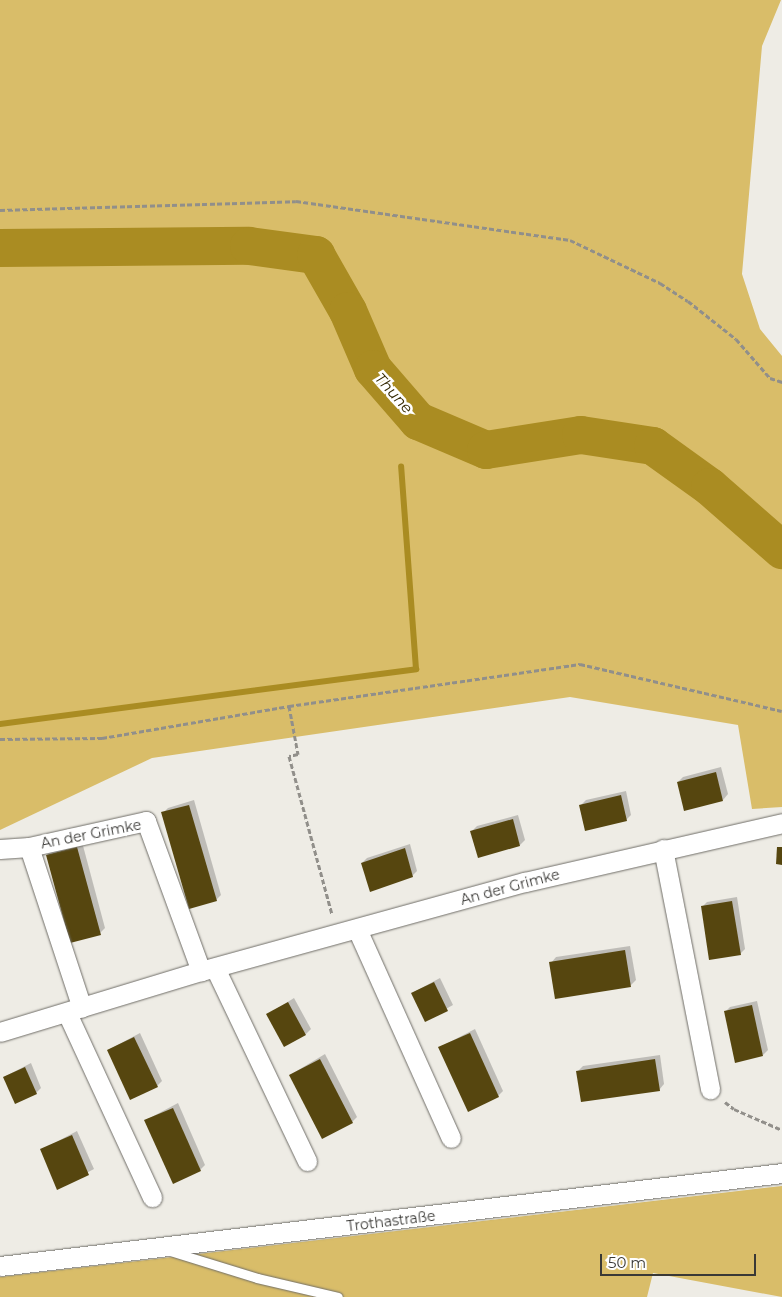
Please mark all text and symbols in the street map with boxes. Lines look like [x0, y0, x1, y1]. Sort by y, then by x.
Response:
water label: Thune [371, 369, 417, 417]
street label: An der Grimke [39, 816, 143, 852]
street label: An der Grimke [459, 866, 561, 908]
street label: Trothastraße [346, 1207, 436, 1235]
scale bar [602, 1244, 758, 1276]
text: 50 m [608, 1253, 646, 1272]

